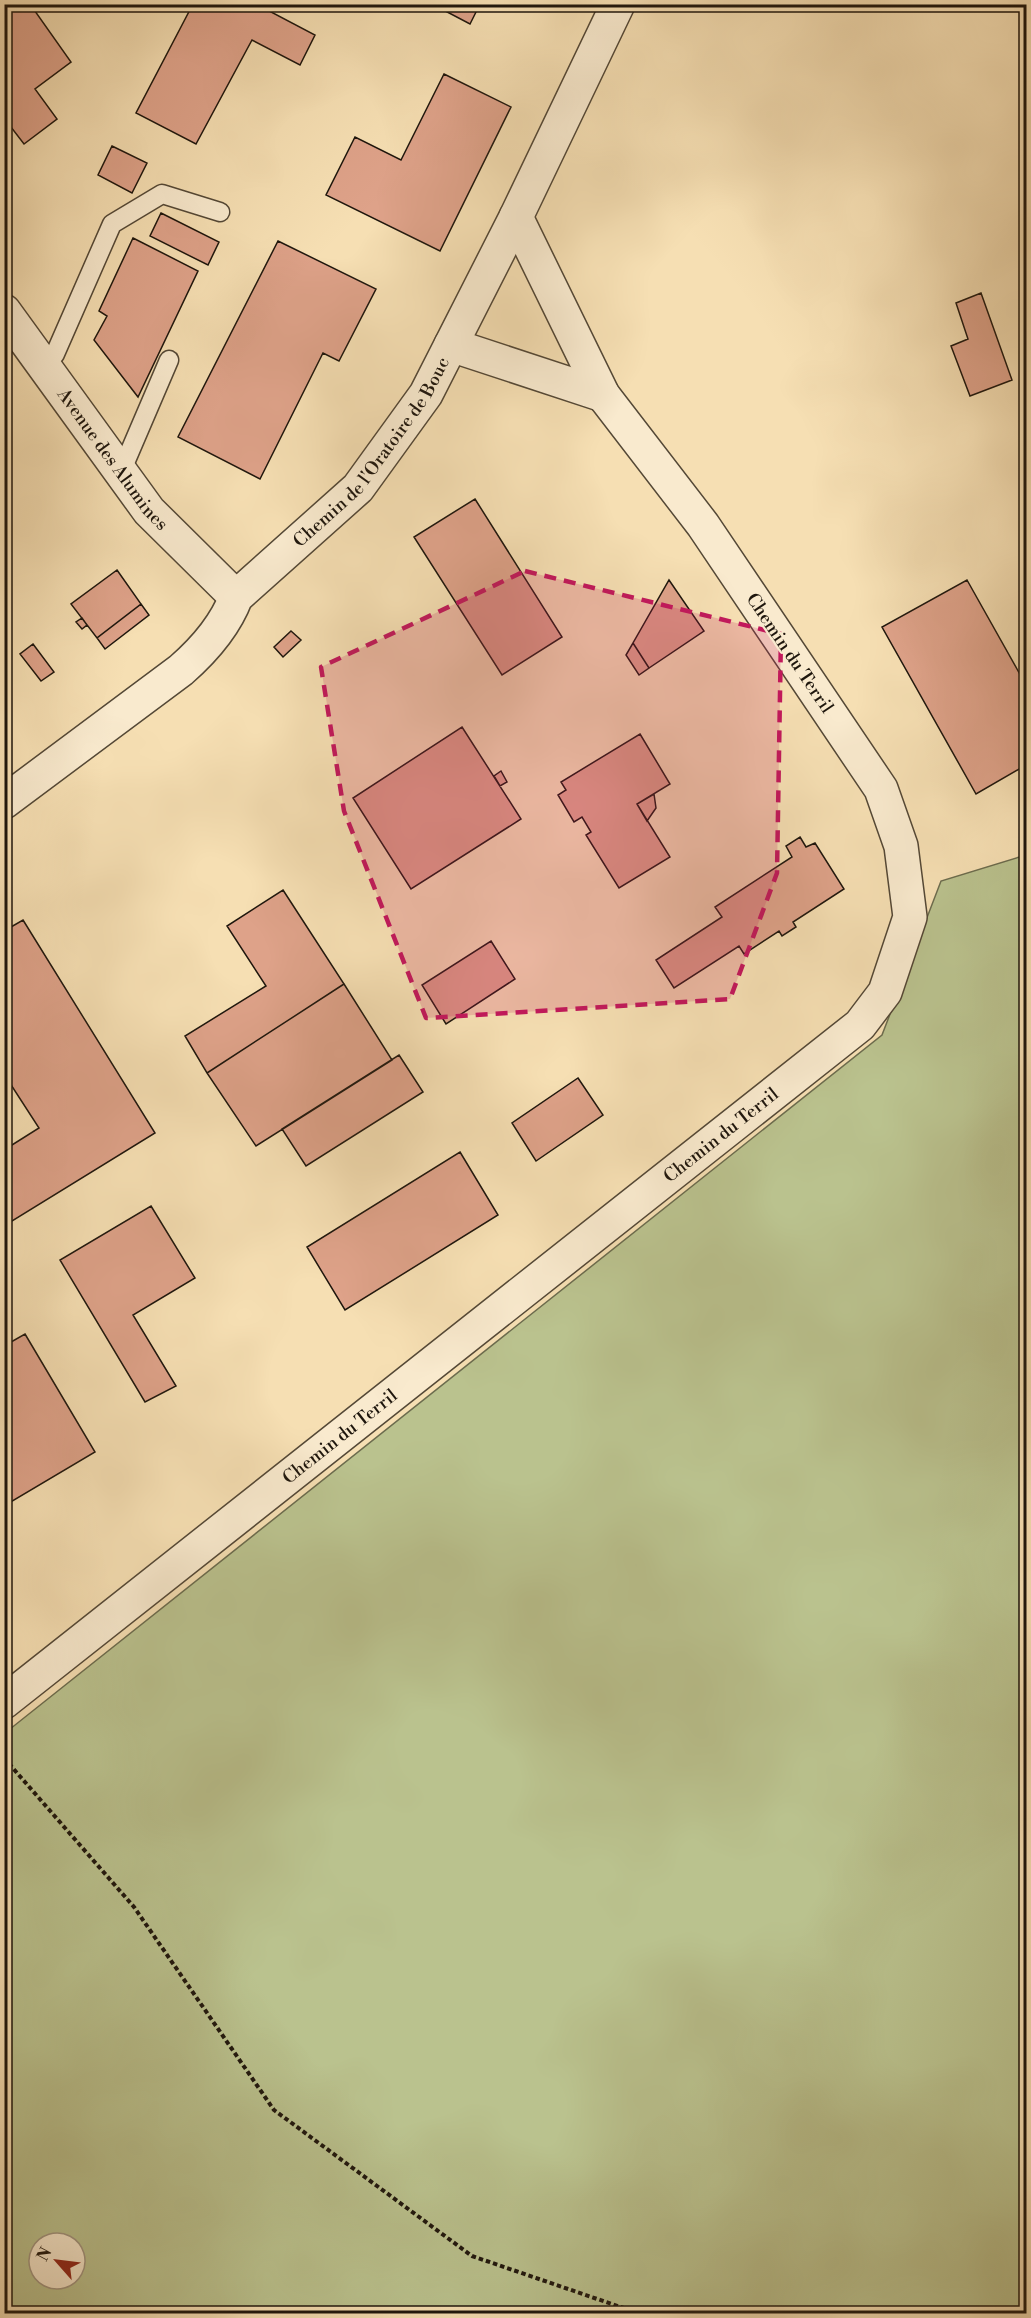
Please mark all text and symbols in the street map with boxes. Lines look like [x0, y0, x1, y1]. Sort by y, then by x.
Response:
street label: Chemin de l'Oratoire de Bouc [288, 353, 455, 553]
street label: Avenue des Alumines [51, 383, 173, 536]
street label: Chemin du Terril [741, 589, 839, 718]
street label: Chemin du Terril [659, 1082, 784, 1188]
street label: Chemin du Terril [278, 1384, 403, 1489]
north arrow [27, 2231, 87, 2291]
text: N [33, 2244, 57, 2265]

